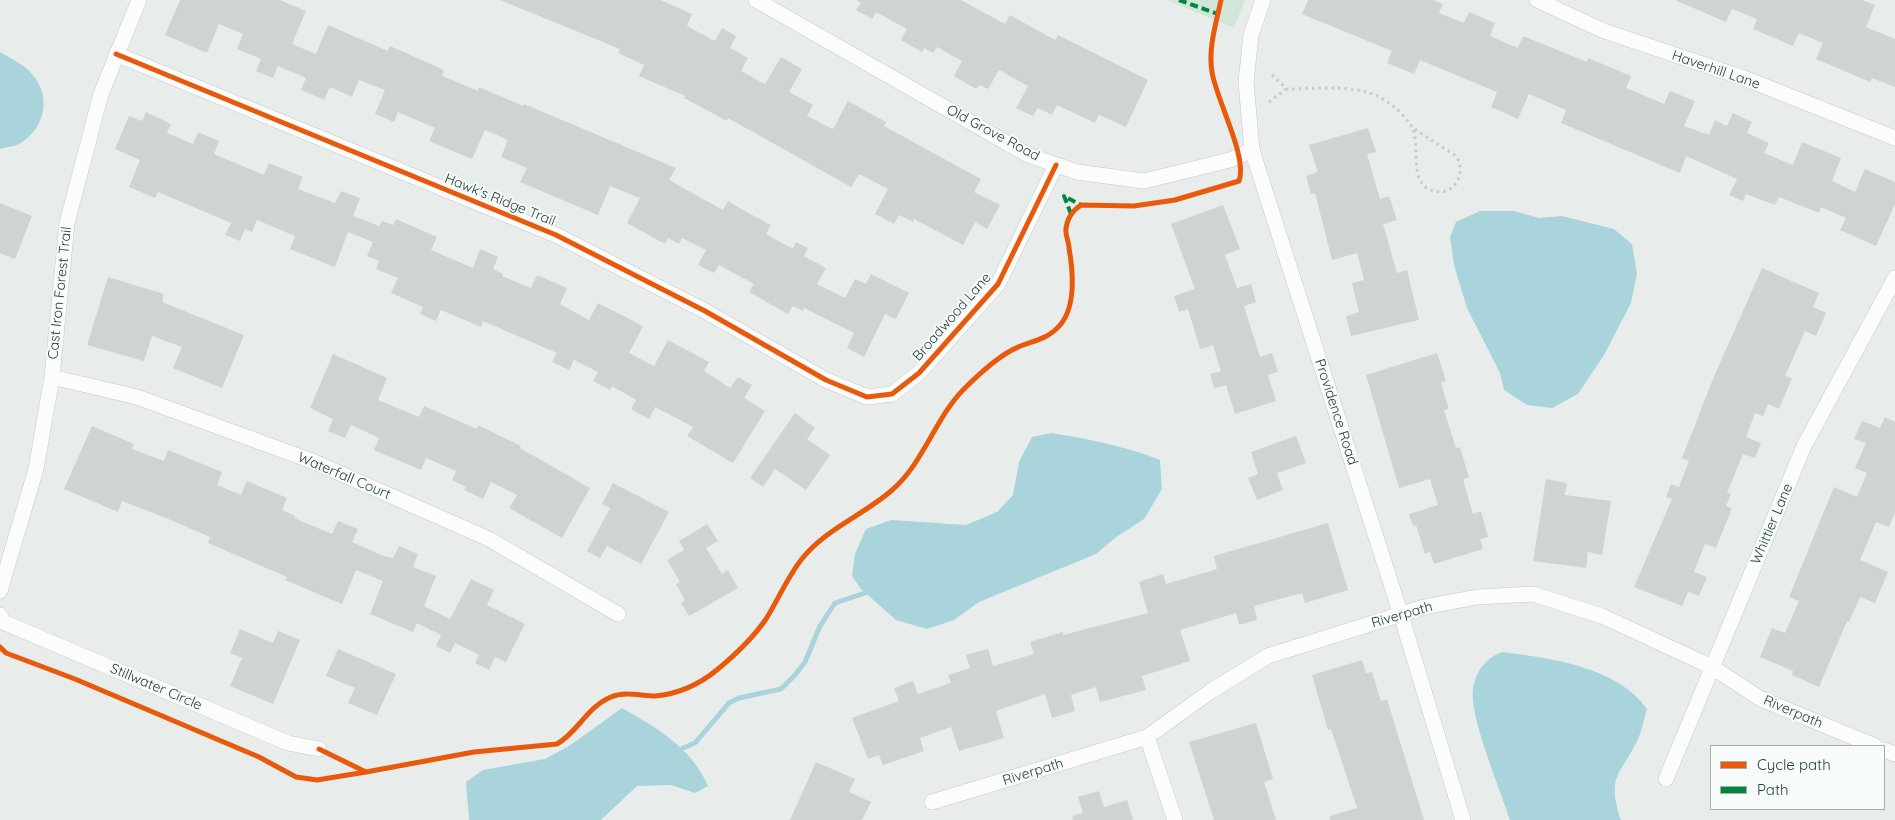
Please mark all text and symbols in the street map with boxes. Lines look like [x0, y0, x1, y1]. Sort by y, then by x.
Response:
street label: Haverhill Lane [1670, 47, 1762, 93]
street label: Old Grove Road [944, 101, 1042, 165]
street label: Hawk's Ridge Trail [442, 170, 558, 230]
street label: Cast Iron Forest Trail [45, 226, 75, 360]
street label: Broadwood Lane [909, 269, 995, 365]
street label: Providence Road [1311, 357, 1361, 467]
street label: Waterfall Court [295, 449, 393, 503]
street label: Whittier Lane [1747, 481, 1797, 567]
street label: Riverpath [1370, 598, 1434, 632]
street label: Stillwater Circle [108, 660, 204, 714]
street label: Riverpath [1761, 692, 1825, 732]
legend [1710, 745, 1885, 810]
street label: Riverpath [1001, 755, 1065, 789]
text: Cycle path [1757, 755, 1831, 774]
text: Path [1757, 780, 1789, 799]

